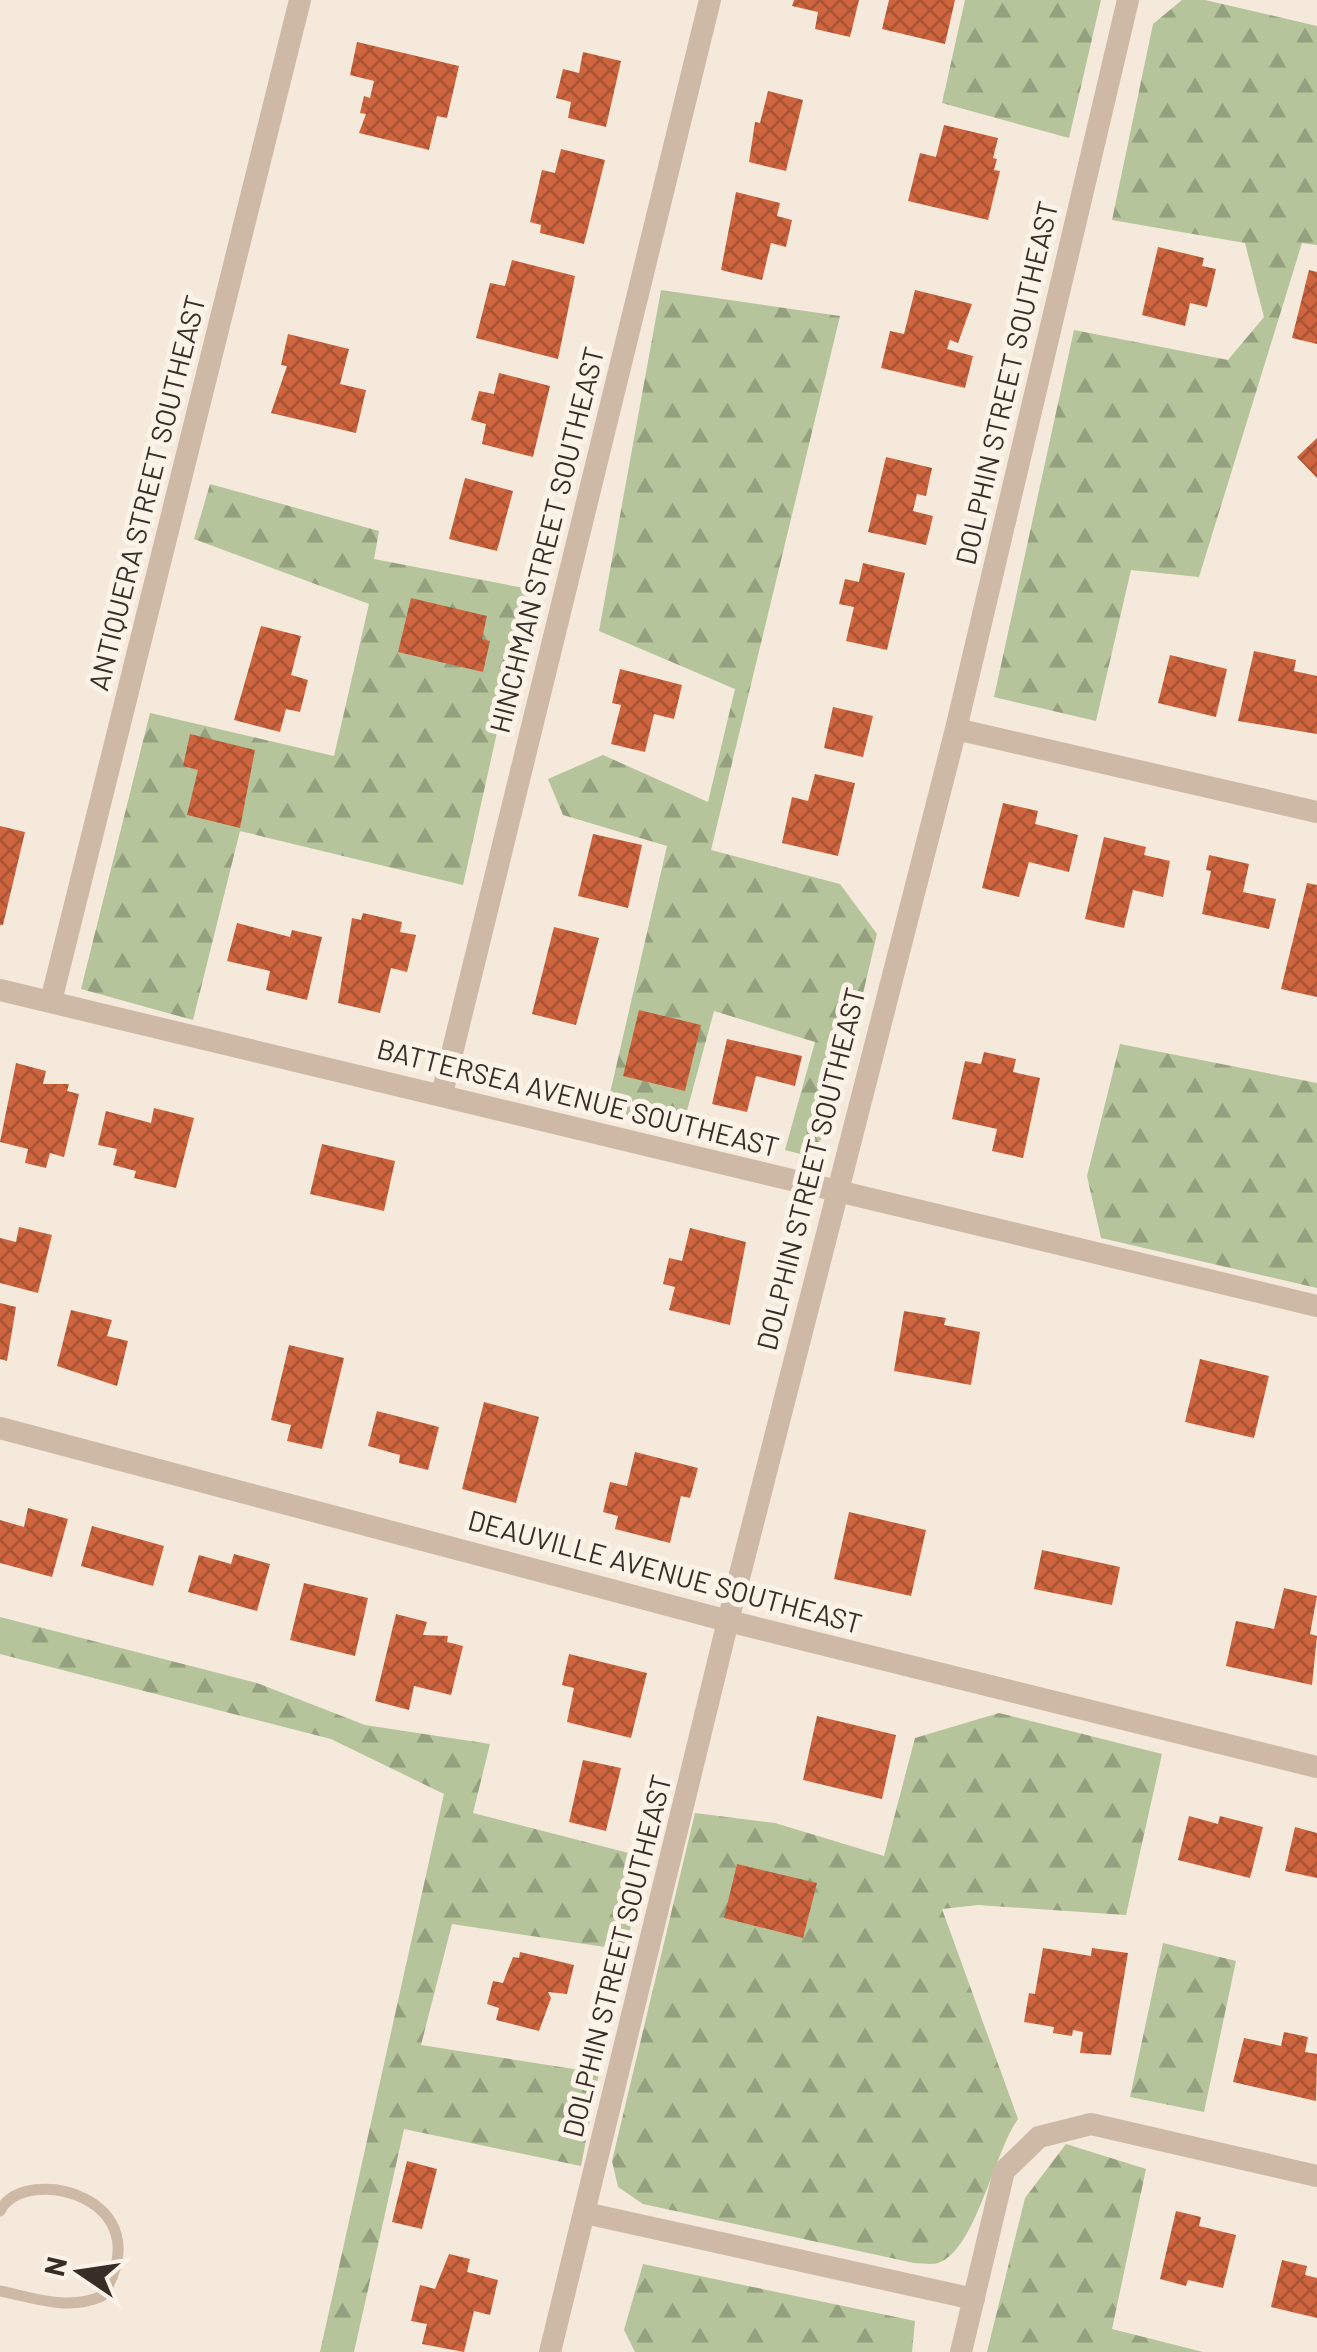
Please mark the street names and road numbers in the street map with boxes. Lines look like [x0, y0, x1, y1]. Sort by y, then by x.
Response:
street label: DOLPHIN STREET SOUTHEAST [948, 198, 1064, 568]
street label: ANTIQUERA STREET SOUTHEAST [80, 292, 212, 694]
street label: HINCHMAN STREET SOUTHEAST [482, 343, 610, 736]
street label: DOLPHIN STREET SOUTHEAST [749, 984, 872, 1353]
street label: BATTERSEA AVENUE SOUTHEAST [374, 1031, 783, 1163]
street label: DEAUVILLE AVENUE SOUTHEAST [465, 1502, 866, 1640]
street label: DOLPHIN STREET SOUTHEAST [555, 1771, 678, 2140]

